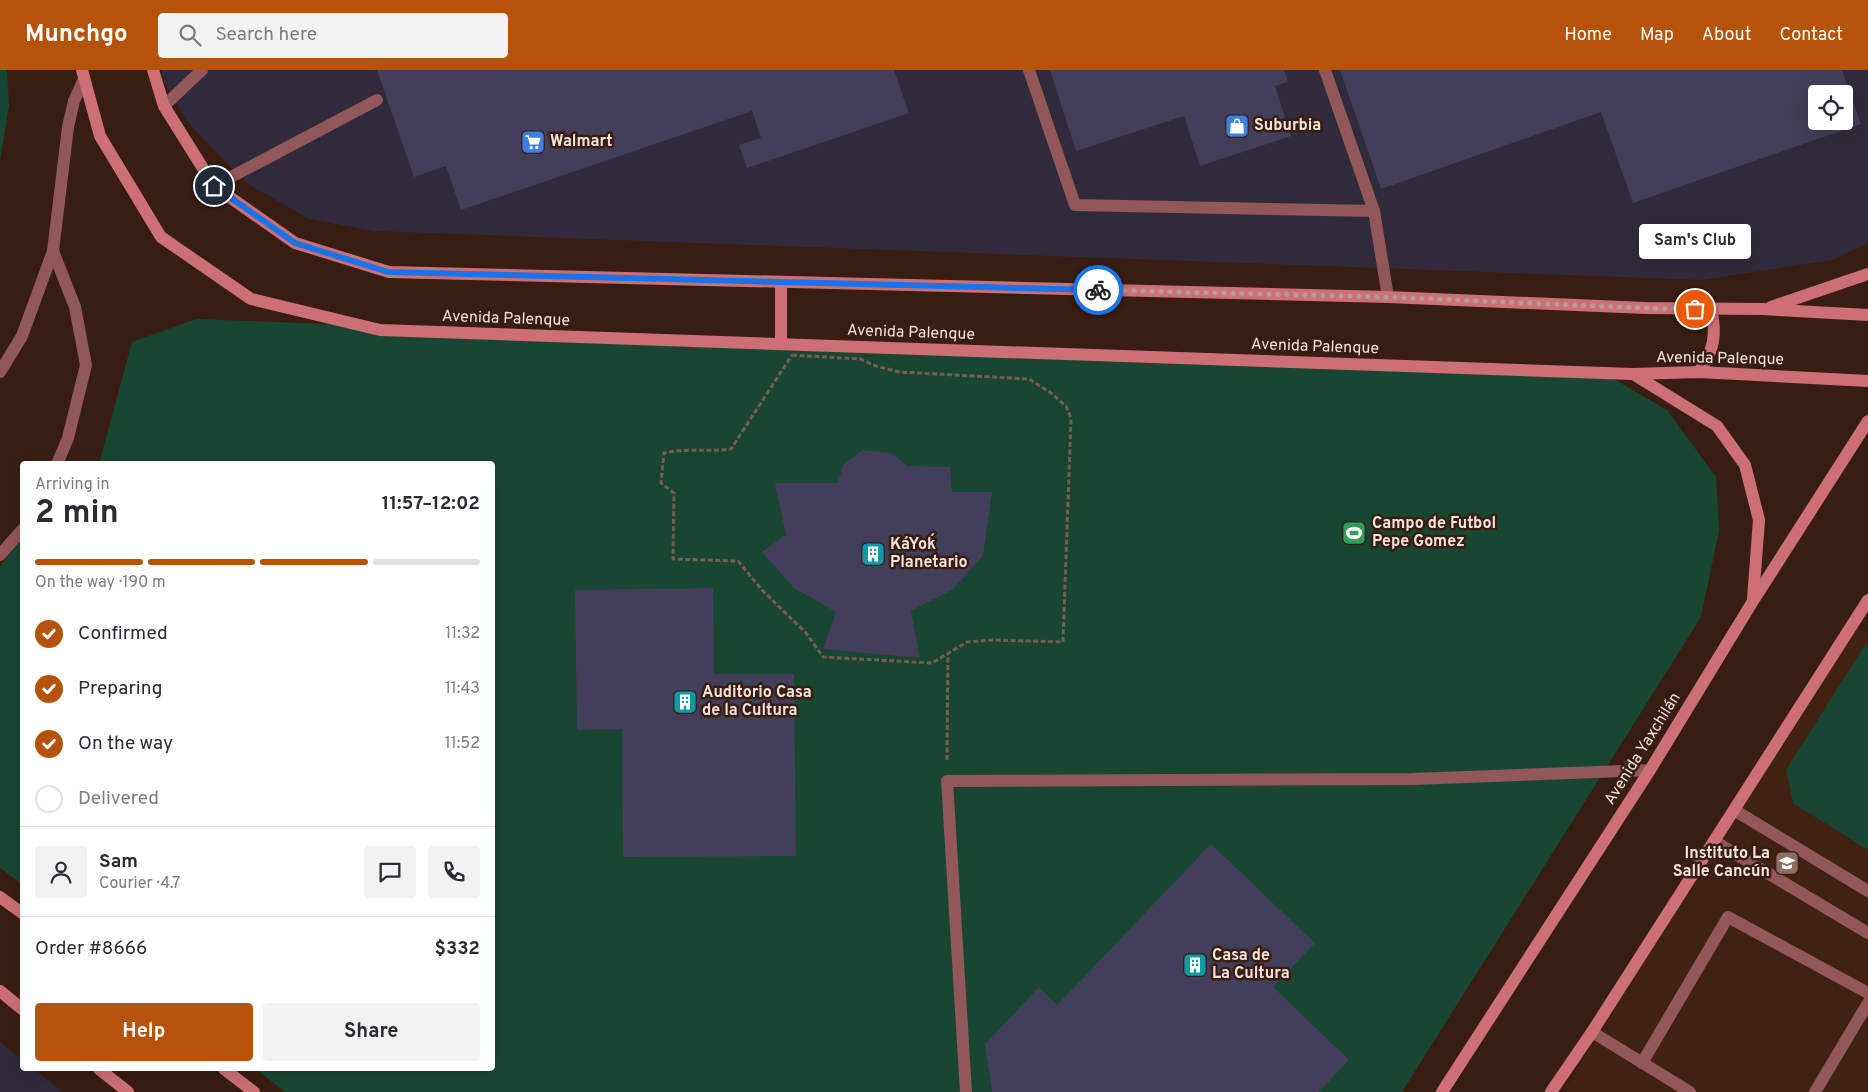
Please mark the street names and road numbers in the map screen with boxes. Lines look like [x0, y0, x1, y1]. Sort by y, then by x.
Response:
street label: Avenida Palenque [442, 307, 570, 331]
street label: Avenida Palenque [847, 321, 975, 345]
street label: Avenida Palenque [1251, 335, 1379, 359]
street label: Avenida Palenque [1656, 348, 1784, 370]
street label: Avenida Yaxchilán [1600, 689, 1686, 809]

